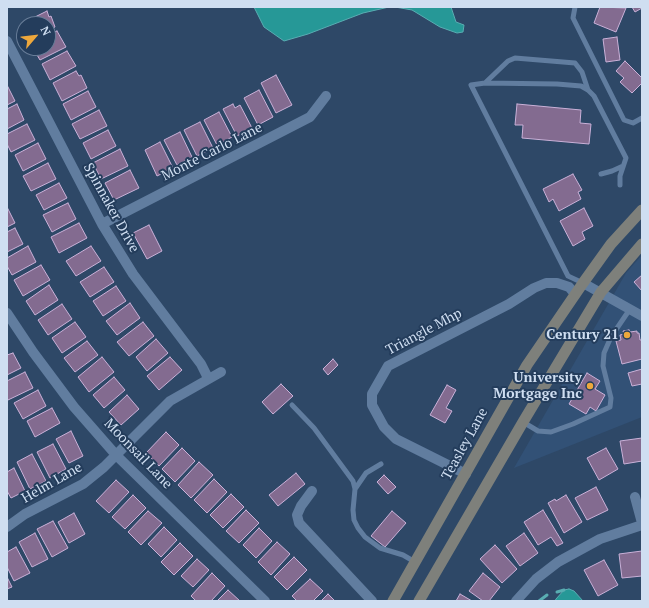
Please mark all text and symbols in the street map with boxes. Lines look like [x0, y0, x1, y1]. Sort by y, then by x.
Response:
north arrow [16, 16, 56, 56]
text: N [38, 24, 54, 38]
street label: Monte Carlo Lane [159, 119, 265, 185]
street label: Spinnaker Drive [80, 160, 142, 256]
street label: Triangle Mhp [383, 305, 465, 359]
place label: Century 21 [546, 327, 619, 343]
marker: Century 21 [622, 330, 632, 340]
place label: University Mortgage Inc [493, 370, 582, 402]
marker: University Mortgage Inc [585, 381, 595, 391]
street label: Teasley Lane [438, 405, 492, 483]
street label: Moonsail Lane [100, 415, 176, 493]
street label: Helm Lane [19, 459, 85, 507]

